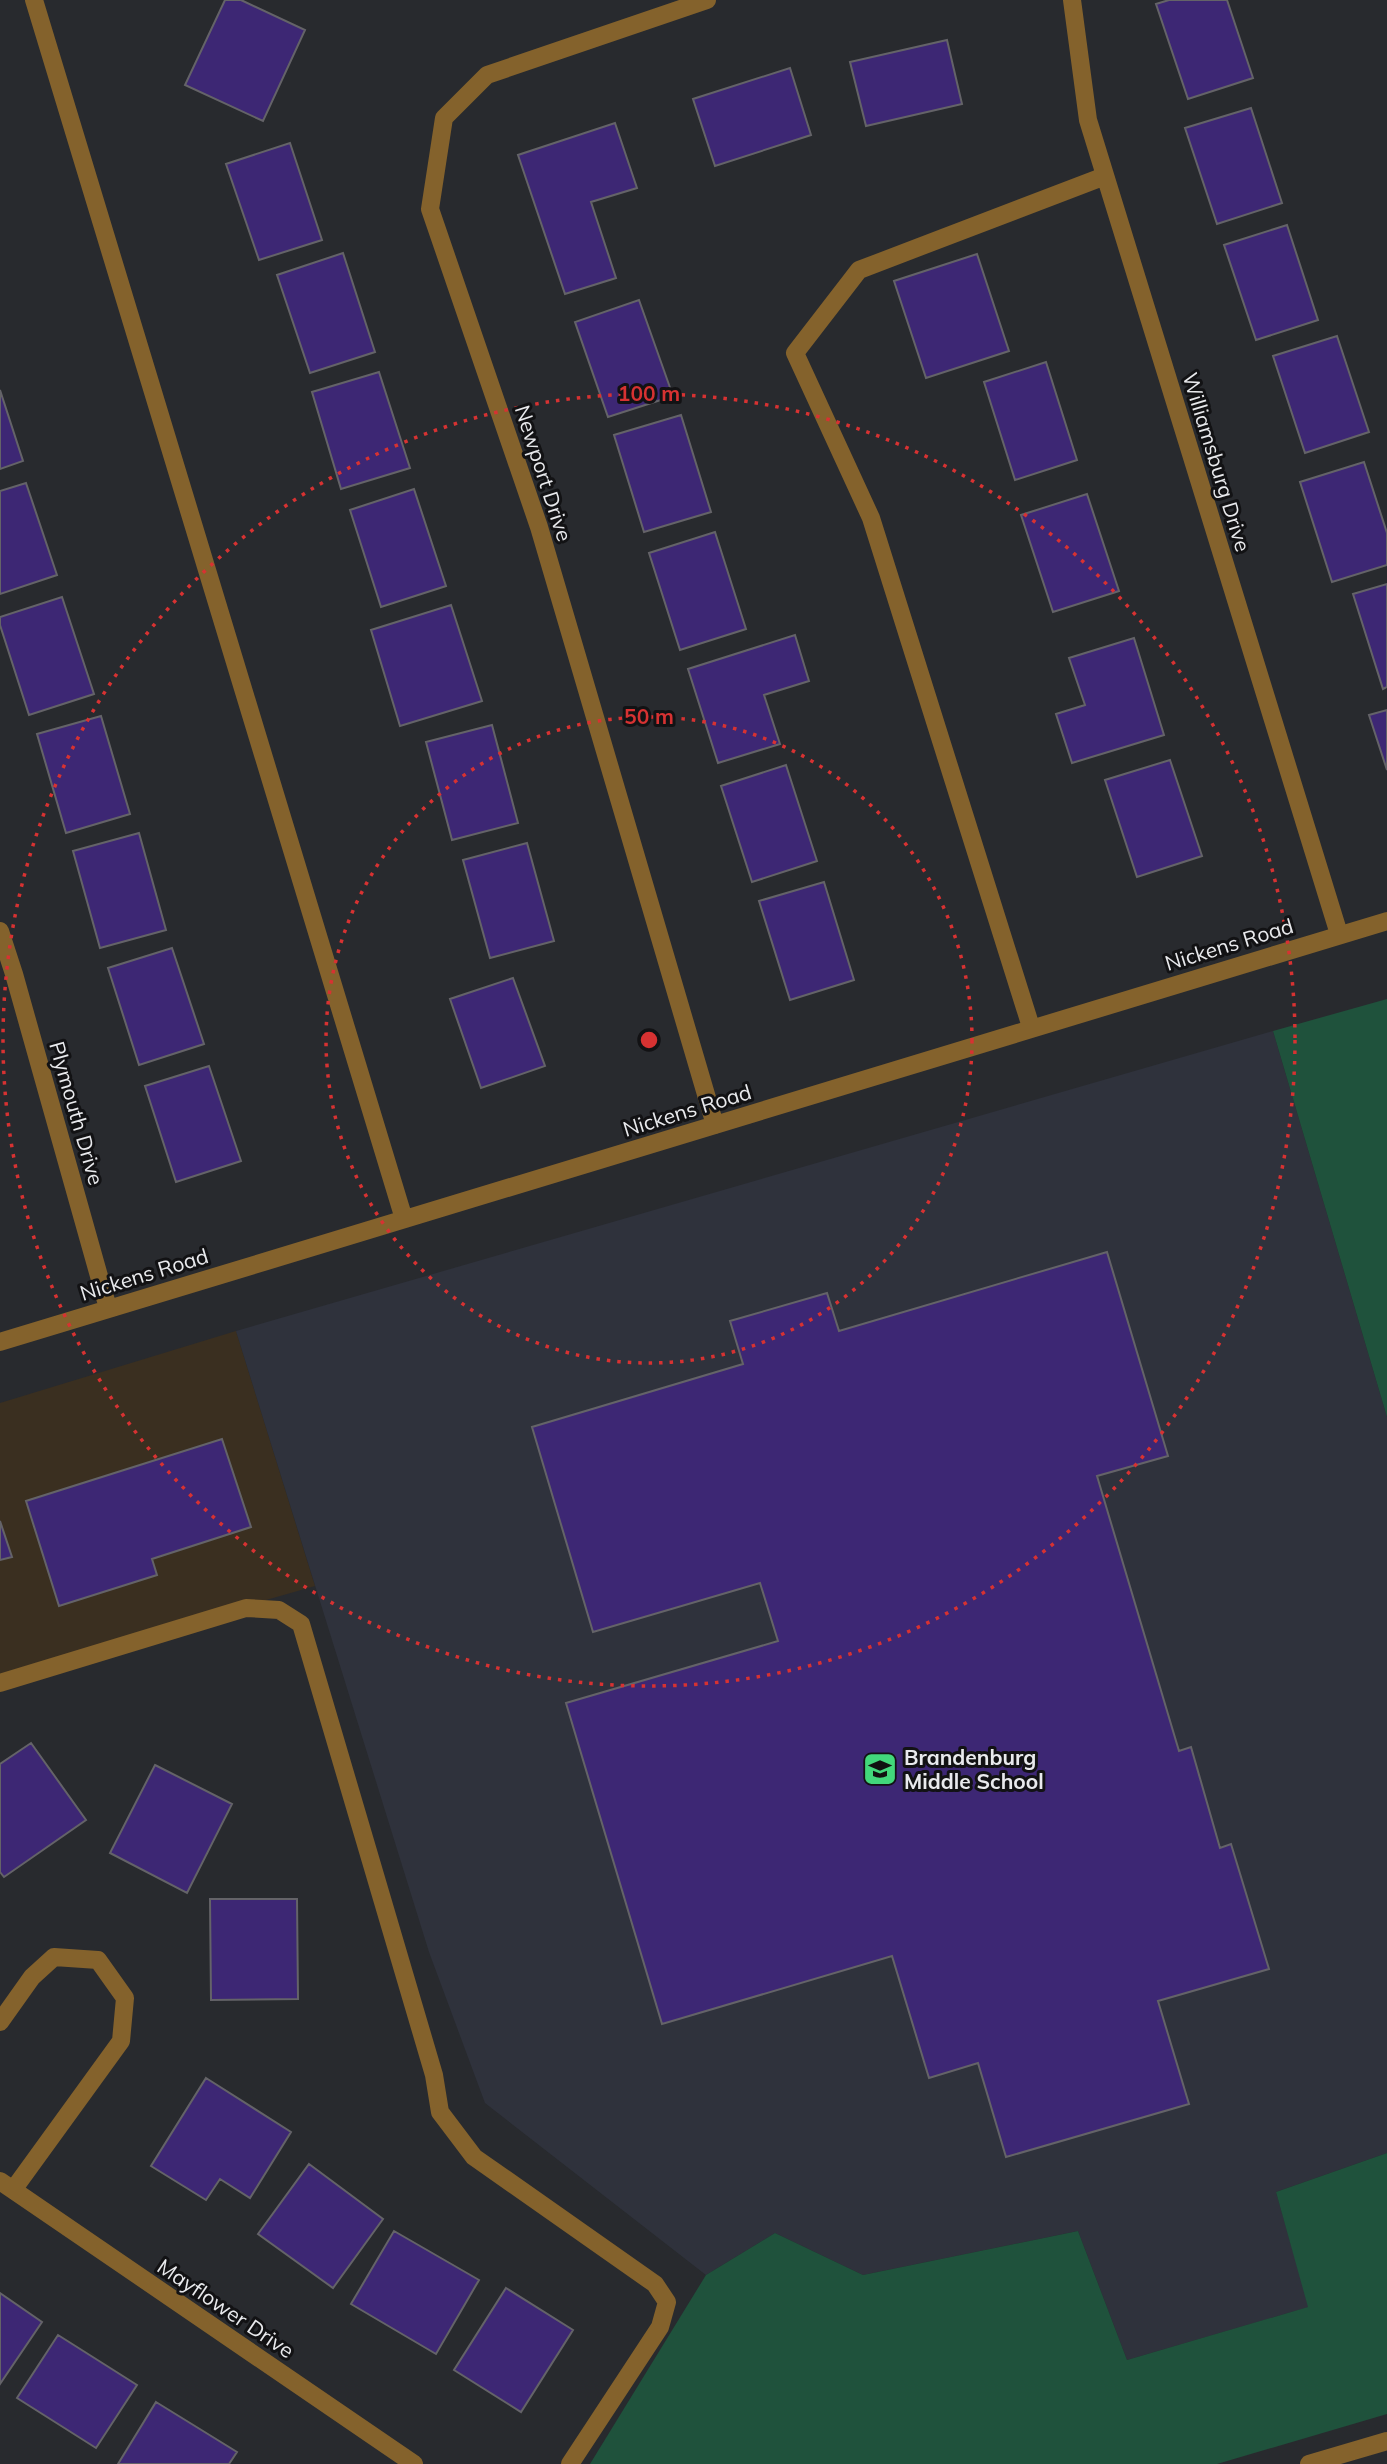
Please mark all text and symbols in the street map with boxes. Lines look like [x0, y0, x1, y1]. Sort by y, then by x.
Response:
street label: Williamsburg Drive [1177, 369, 1257, 555]
text: 100 m [618, 380, 680, 406]
street label: Newport Drive [510, 402, 578, 544]
text: 50 m [624, 703, 674, 729]
street label: Nickens Road [1162, 912, 1296, 976]
centre of rings [637, 1028, 661, 1052]
street label: Plymouth Drive [44, 1038, 110, 1188]
street label: Nickens Road [620, 1078, 754, 1142]
street label: Nickens Road [77, 1242, 211, 1306]
place label: Brandenburg Middle School [904, 1744, 1044, 1794]
school or university icon: Brandenburg Middle School [861, 1750, 899, 1788]
street label: Mayflower Drive [153, 2253, 299, 2363]

